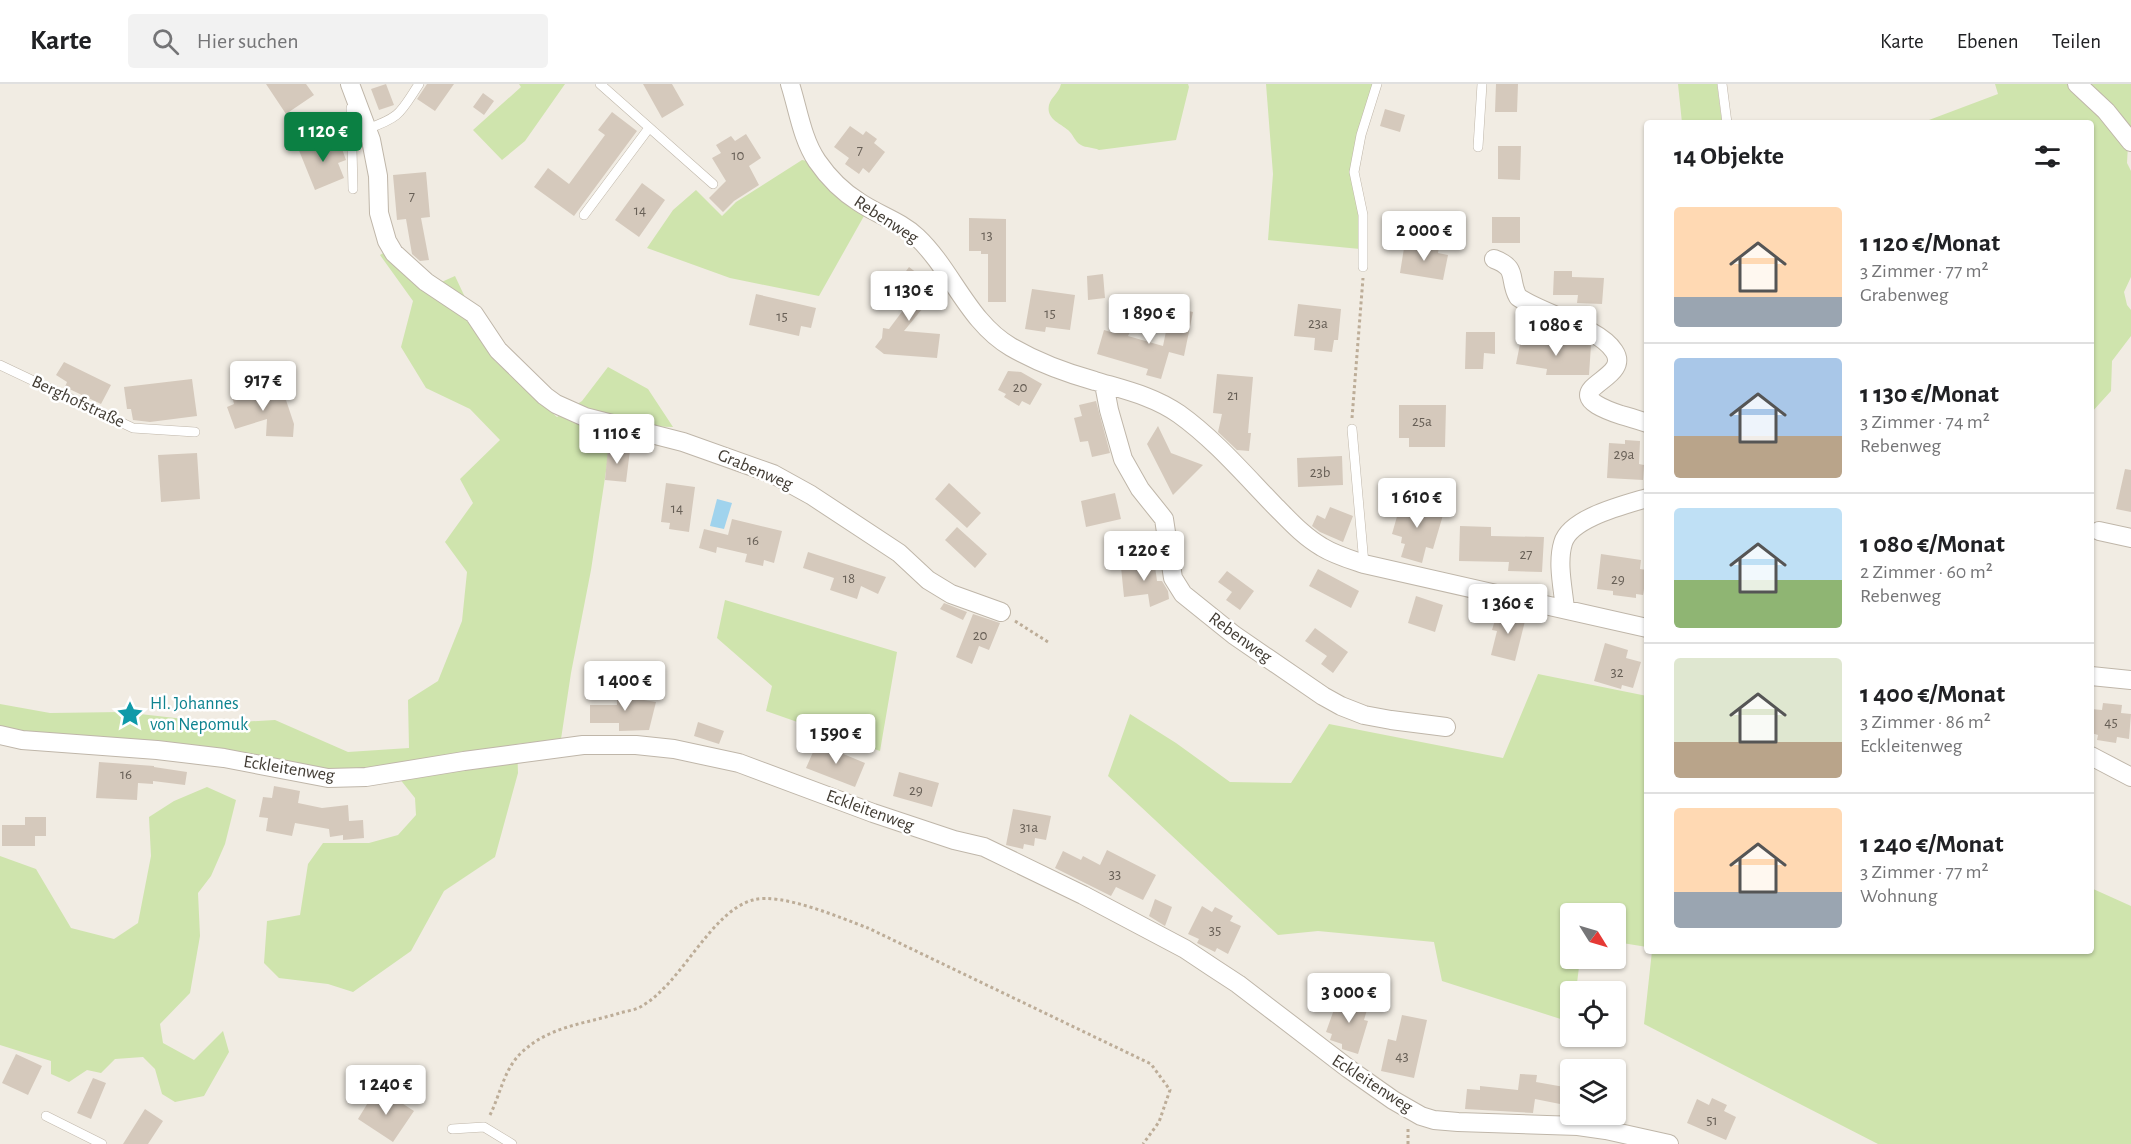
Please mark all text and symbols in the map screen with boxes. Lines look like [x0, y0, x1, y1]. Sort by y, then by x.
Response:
search box [128, 14, 548, 68]
icon: search [149, 25, 182, 58]
text: Karte [30, 27, 92, 55]
text: Hier suchen [197, 30, 299, 52]
text: Karte [1880, 31, 1924, 52]
text: Ebenen [1957, 31, 2019, 52]
text: Teilen [2052, 31, 2101, 52]
pin: 1 120 € [268, 112, 378, 163]
text: 1 120 € [298, 121, 348, 141]
icon: filters [2031, 140, 2064, 173]
house number: 7 [857, 143, 863, 158]
text: 14 Objekte [1674, 143, 1784, 169]
house number: 10 [731, 148, 745, 163]
house number: 7 [409, 189, 415, 204]
street label: Rebenweg [851, 193, 922, 248]
house number: 14 [634, 203, 646, 218]
pin: 2 000 € [1369, 211, 1479, 262]
text: 2 000 € [1396, 220, 1452, 240]
house number: 13 [981, 228, 993, 243]
text: 1 120 €/Monat [1860, 230, 2000, 256]
icon: home [1722, 231, 1794, 303]
text: 3 Zimmer · 77 m² [1860, 261, 1989, 281]
pin: 1 130 € [854, 271, 964, 322]
text: 1 130 € [885, 280, 933, 300]
text: Grabenweg [1860, 285, 1949, 305]
pin: 1 890 € [1094, 294, 1204, 345]
text: 1 890 € [1123, 303, 1175, 323]
house number: 15 [1044, 306, 1056, 321]
pin: 1 080 € [1501, 306, 1611, 357]
house number: 15 [776, 309, 788, 324]
text: 1 080 € [1529, 315, 1583, 335]
house number: 23a [1308, 316, 1328, 331]
pin: 917 € [221, 361, 305, 412]
text: 917 € [244, 370, 282, 390]
street label: Berghofstraße [29, 373, 127, 431]
house number: 20 [1013, 380, 1027, 395]
text: 1 130 €/Monat [1860, 381, 1999, 407]
icon: home [1722, 382, 1794, 454]
house number: 21 [1227, 388, 1239, 403]
text: 3 Zimmer · 74 m² [1860, 412, 1990, 432]
pin: 1 110 € [562, 414, 672, 465]
house number: 25a [1412, 414, 1432, 429]
text: 1 110 € [593, 423, 641, 443]
text: Rebenweg [1860, 436, 1941, 456]
street label: Grabenweg [715, 446, 795, 494]
house number: 29a [1614, 447, 1634, 462]
house number: 23b [1310, 465, 1331, 480]
pin: 1 610 € [1362, 478, 1472, 529]
text: 1 610 € [1392, 487, 1442, 507]
house number: 14 [671, 501, 683, 516]
pin: 1 220 € [1089, 531, 1199, 582]
text: 1 080 €/Monat [1860, 531, 2005, 557]
icon: home [1722, 532, 1794, 604]
house number: 16 [747, 533, 759, 548]
text: 1 220 € [1118, 540, 1170, 560]
house number: 27 [1519, 547, 1533, 562]
text: 2 Zimmer · 60 m² [1860, 562, 1993, 582]
house number: 18 [843, 571, 855, 586]
house number: 29 [1611, 572, 1625, 587]
pin: 1 360 € [1453, 584, 1563, 635]
text: Rebenweg [1860, 586, 1941, 606]
text: 1 360 € [1482, 593, 1534, 613]
street label: Rebenweg [1205, 609, 1275, 667]
house number: 20 [973, 628, 987, 643]
pin: 1 400 € [570, 661, 680, 712]
house number: 32 [1610, 665, 1624, 680]
text: 1 400 € [598, 670, 652, 690]
text: 1 400 €/Monat [1860, 681, 2005, 707]
icon: home [1722, 682, 1794, 754]
place label: Hl. Johannes von Nepomuk [150, 695, 249, 734]
place icon: Hl. Johannes von Nepomuk [115, 699, 145, 729]
text: 3 Zimmer · 86 m² [1860, 712, 1991, 732]
pin: 1 590 € [781, 714, 891, 765]
house number: 45 [2104, 715, 2118, 730]
text: 1 590 € [810, 723, 862, 743]
text: Eckleitenweg [1860, 736, 1962, 756]
street label: Eckleitenweg [242, 753, 336, 785]
house number: 16 [120, 767, 132, 782]
house number: 29 [909, 783, 923, 798]
street label: Eckleitenweg [824, 787, 916, 835]
house number: 31a [1020, 820, 1038, 835]
text: 1 240 €/Monat [1860, 831, 2004, 857]
icon: home [1722, 832, 1794, 904]
text: 3 Zimmer · 77 m² [1860, 862, 1989, 882]
house number: 33 [1109, 867, 1121, 882]
text: Wohnung [1860, 886, 1937, 906]
north arrow [1560, 903, 1626, 969]
map controls [1560, 903, 1626, 1125]
house number: 35 [1209, 923, 1221, 938]
pin: 3 000 € [1294, 973, 1404, 1024]
button: locate [1560, 981, 1626, 1047]
text: 3 000 € [1321, 982, 1377, 1002]
house number: 43 [1395, 1049, 1409, 1064]
street label: Eckleitenweg [1329, 1051, 1416, 1117]
button: layers [1560, 1059, 1626, 1125]
pin: 1 240 € [331, 1065, 441, 1116]
text: 1 240 € [360, 1074, 412, 1094]
house number: 51 [1706, 1113, 1718, 1128]

